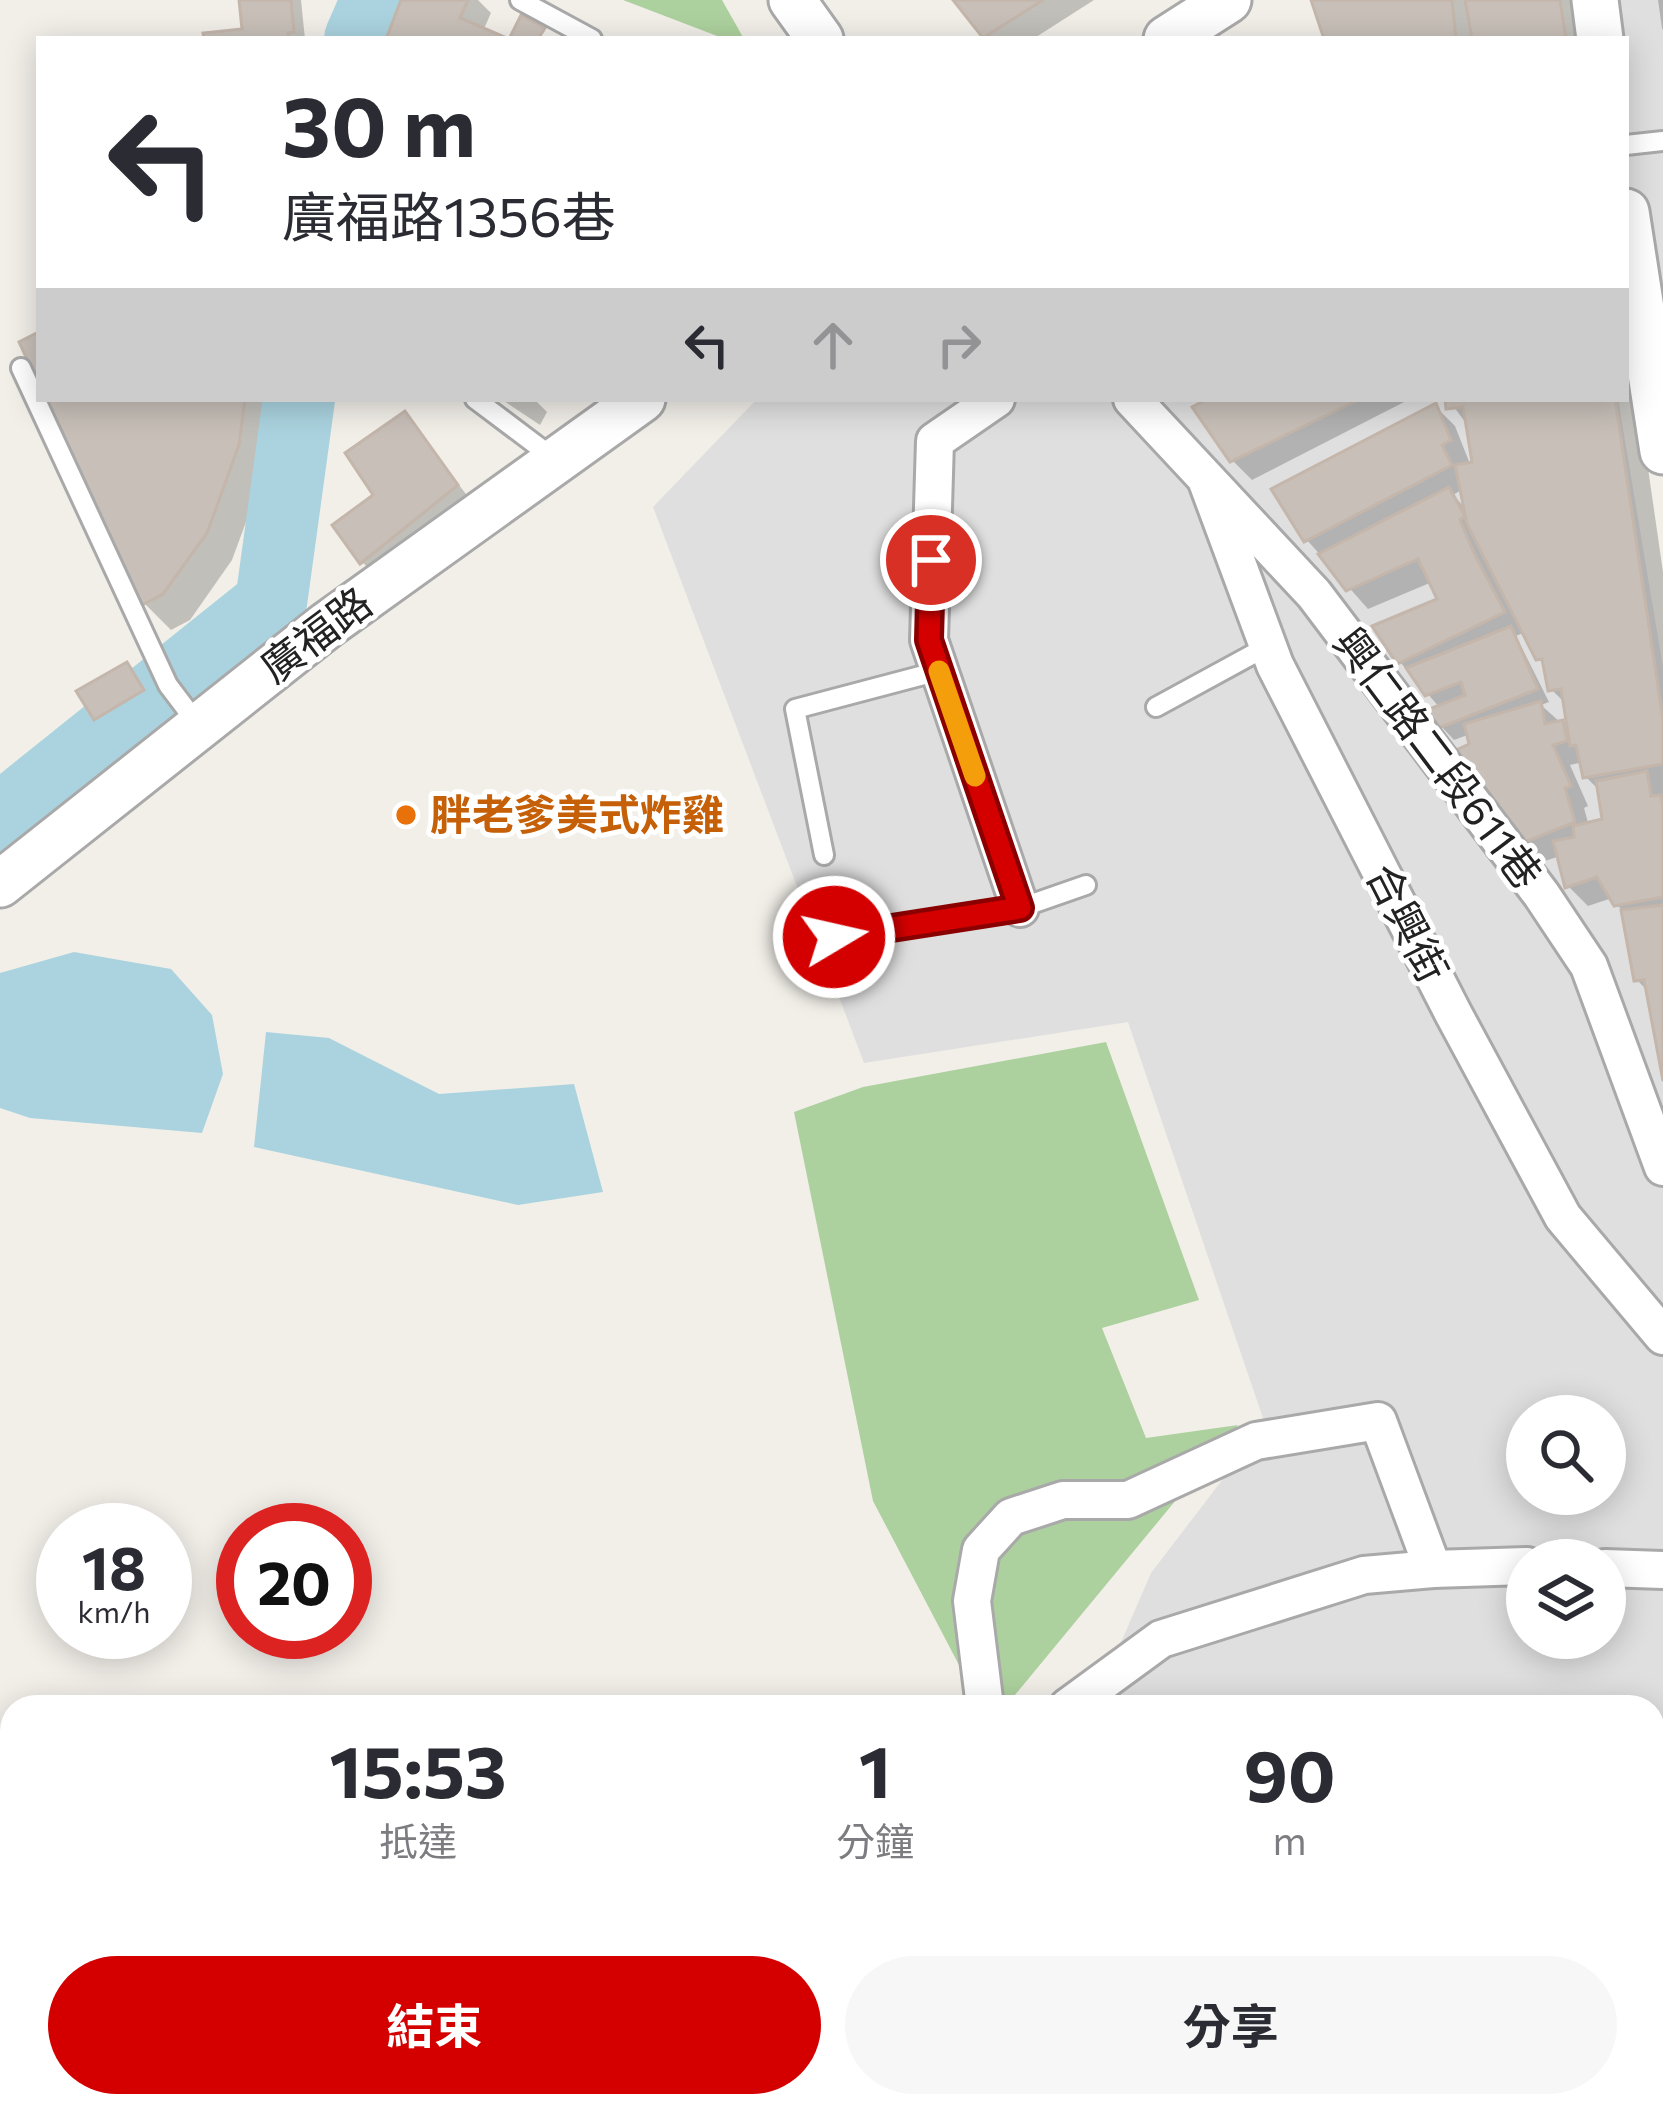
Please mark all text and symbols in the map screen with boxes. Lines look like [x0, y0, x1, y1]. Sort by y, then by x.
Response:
text: 30 m [282, 72, 476, 174]
icon: left [84, 84, 240, 240]
text: 廣福路1356巷 [282, 182, 616, 248]
icon: left [674, 312, 740, 378]
icon: ahead [800, 312, 866, 378]
icon: right [926, 312, 992, 378]
pin [880, 509, 982, 611]
icon: arrive [898, 527, 964, 593]
street label: 廣福路 [249, 575, 381, 692]
street label: 興仁路二段611巷 [1325, 616, 1555, 898]
place label: 胖老爹美式炸雞 [430, 787, 724, 839]
marker: 胖老爹美式炸雞 [393, 802, 419, 828]
street label: 合興街 [1357, 854, 1461, 990]
position arrow [771, 874, 897, 1000]
map controls [1506, 1395, 1626, 1659]
button: search [1506, 1395, 1626, 1515]
speed limit sign: 20 [216, 1503, 372, 1659]
text: 18 [82, 1529, 146, 1602]
button: layers [1506, 1539, 1626, 1659]
text: km/h [78, 1592, 150, 1629]
text: 15:53 [329, 1725, 507, 1813]
text: 1 [859, 1725, 891, 1813]
text: 90 [1243, 1729, 1336, 1817]
text: m [1273, 1815, 1307, 1863]
text: 抵達 [379, 1816, 457, 1864]
text: 分鐘 [836, 1816, 914, 1864]
button: 結束 [48, 1956, 821, 2094]
button: 分享 [845, 1956, 1617, 2094]

